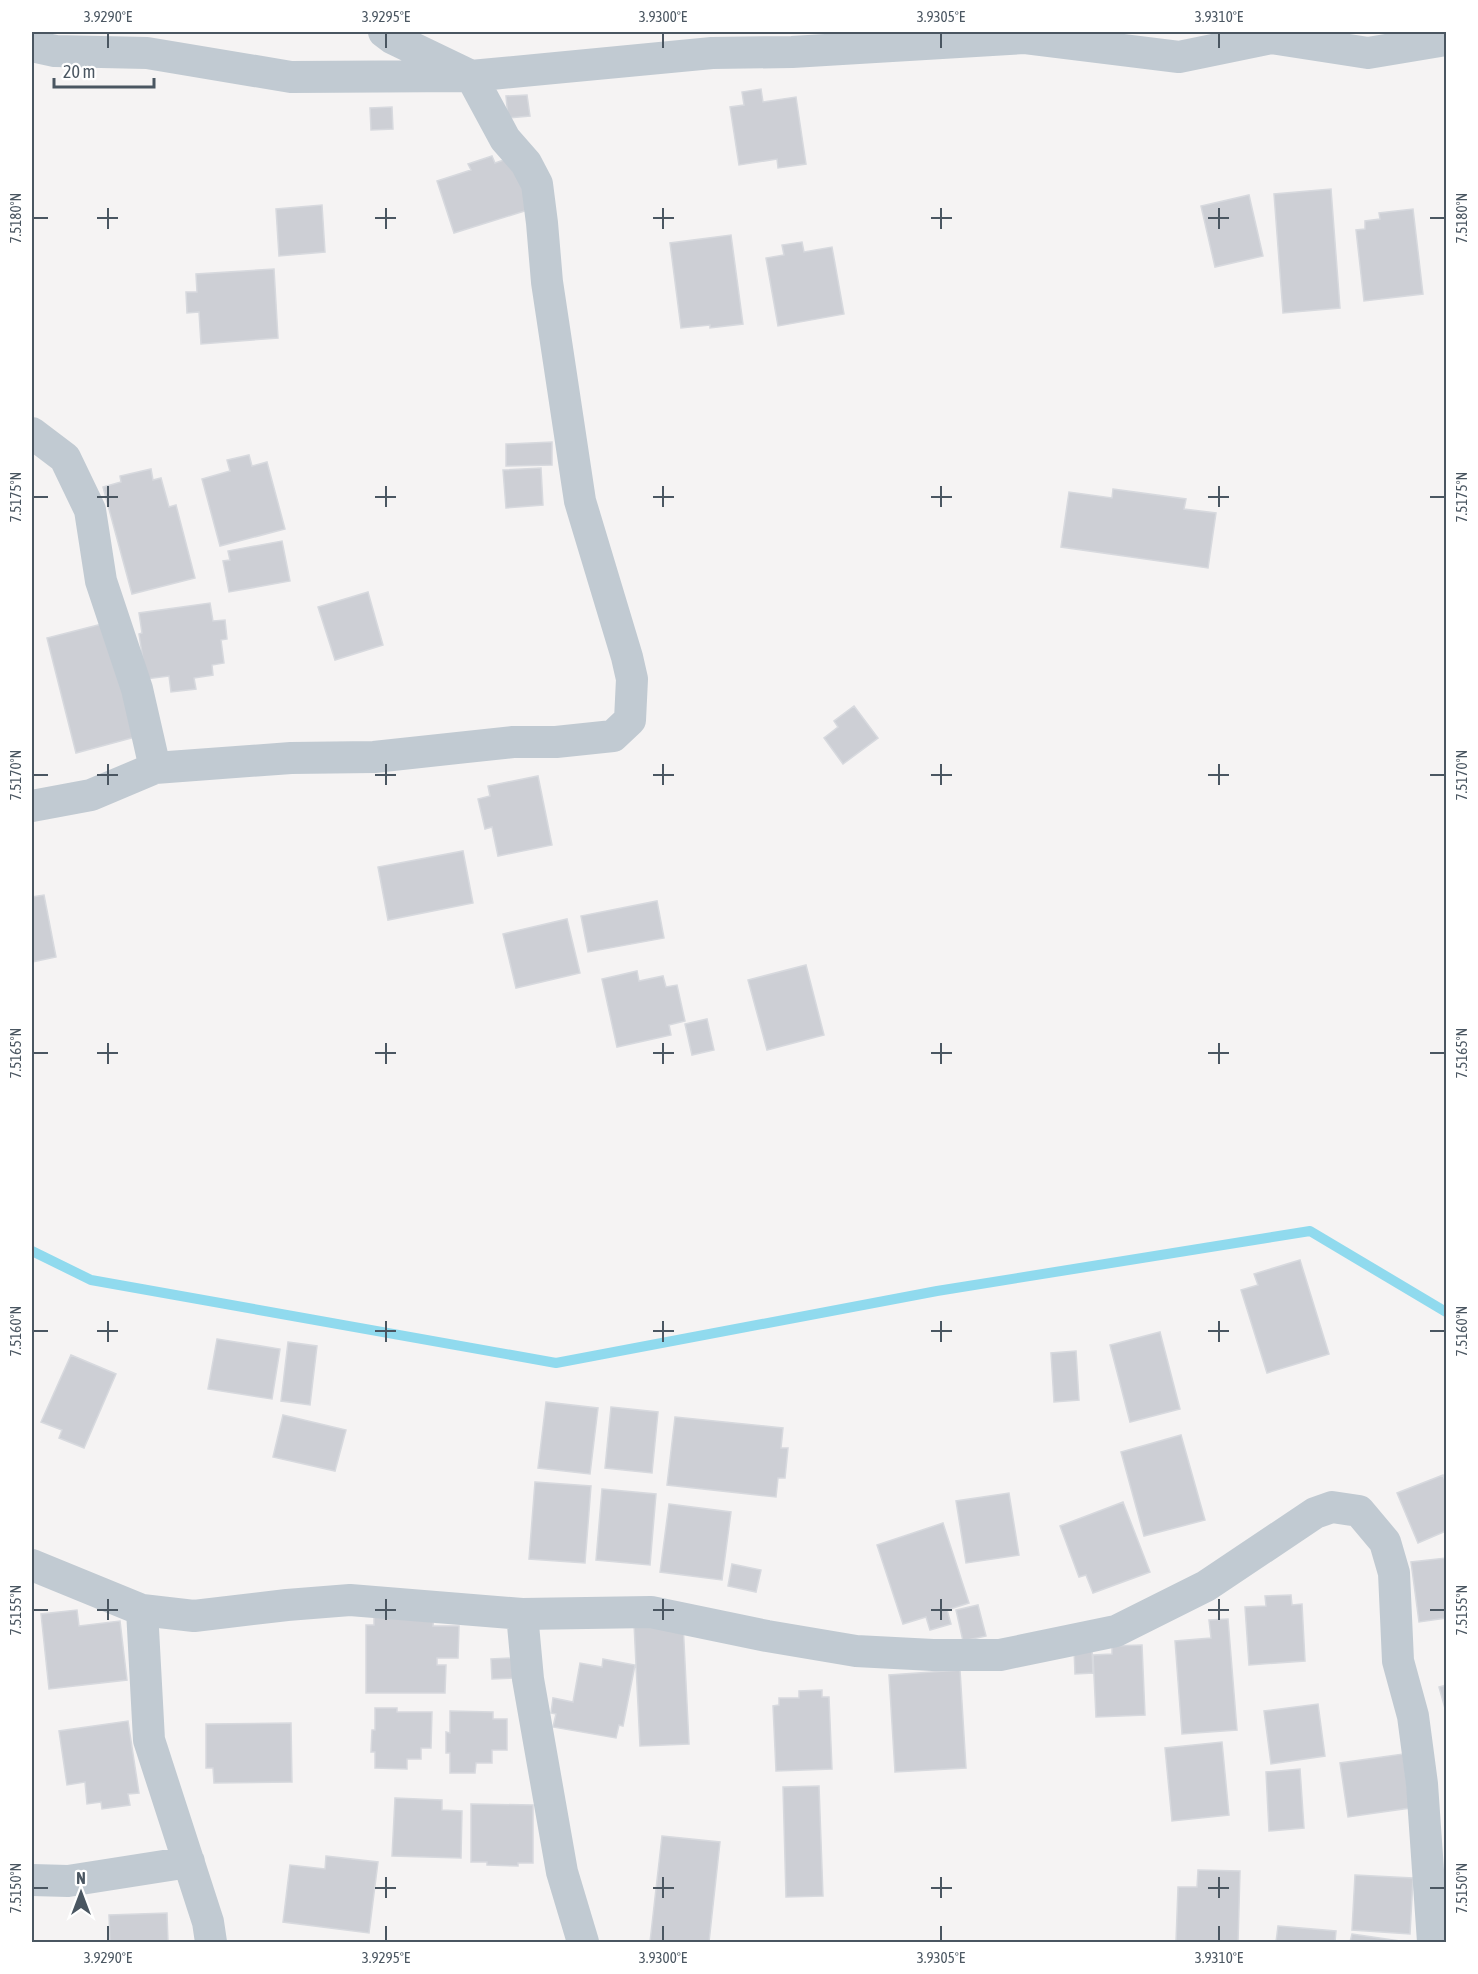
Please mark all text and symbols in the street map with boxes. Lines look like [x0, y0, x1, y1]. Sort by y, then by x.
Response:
text: 3.9290°E [84, 8, 133, 25]
text: 3.9295°E [362, 8, 411, 25]
text: 3.9300°E [639, 8, 688, 25]
text: 3.9305°E [917, 8, 966, 25]
text: 3.9310°E [1195, 8, 1244, 25]
scale bar [54, 51, 154, 89]
text: 20 m [63, 61, 95, 82]
text: 7.5180°N [7, 193, 24, 243]
text: 7.5180°N [1453, 193, 1470, 243]
text: 7.5175°N [7, 472, 24, 522]
text: 7.5175°N [1453, 472, 1470, 522]
text: 7.5170°N [7, 750, 24, 800]
text: 7.5170°N [1453, 750, 1470, 800]
text: 7.5165°N [7, 1028, 24, 1078]
text: 7.5165°N [1453, 1028, 1470, 1078]
text: 7.5160°N [7, 1306, 24, 1356]
text: 7.5160°N [1453, 1306, 1470, 1356]
text: 7.5155°N [7, 1585, 24, 1635]
text: 7.5155°N [1453, 1585, 1470, 1635]
text: 7.5150°N [7, 1863, 24, 1913]
north arrow [51, 1863, 111, 1923]
text: 7.5150°N [1453, 1863, 1470, 1913]
text: N [76, 1869, 86, 1887]
text: 3.9290°E [84, 1949, 133, 1966]
text: 3.9295°E [362, 1949, 411, 1966]
text: 3.9300°E [639, 1949, 688, 1966]
text: 3.9305°E [917, 1949, 966, 1966]
text: 3.9310°E [1195, 1949, 1244, 1966]

